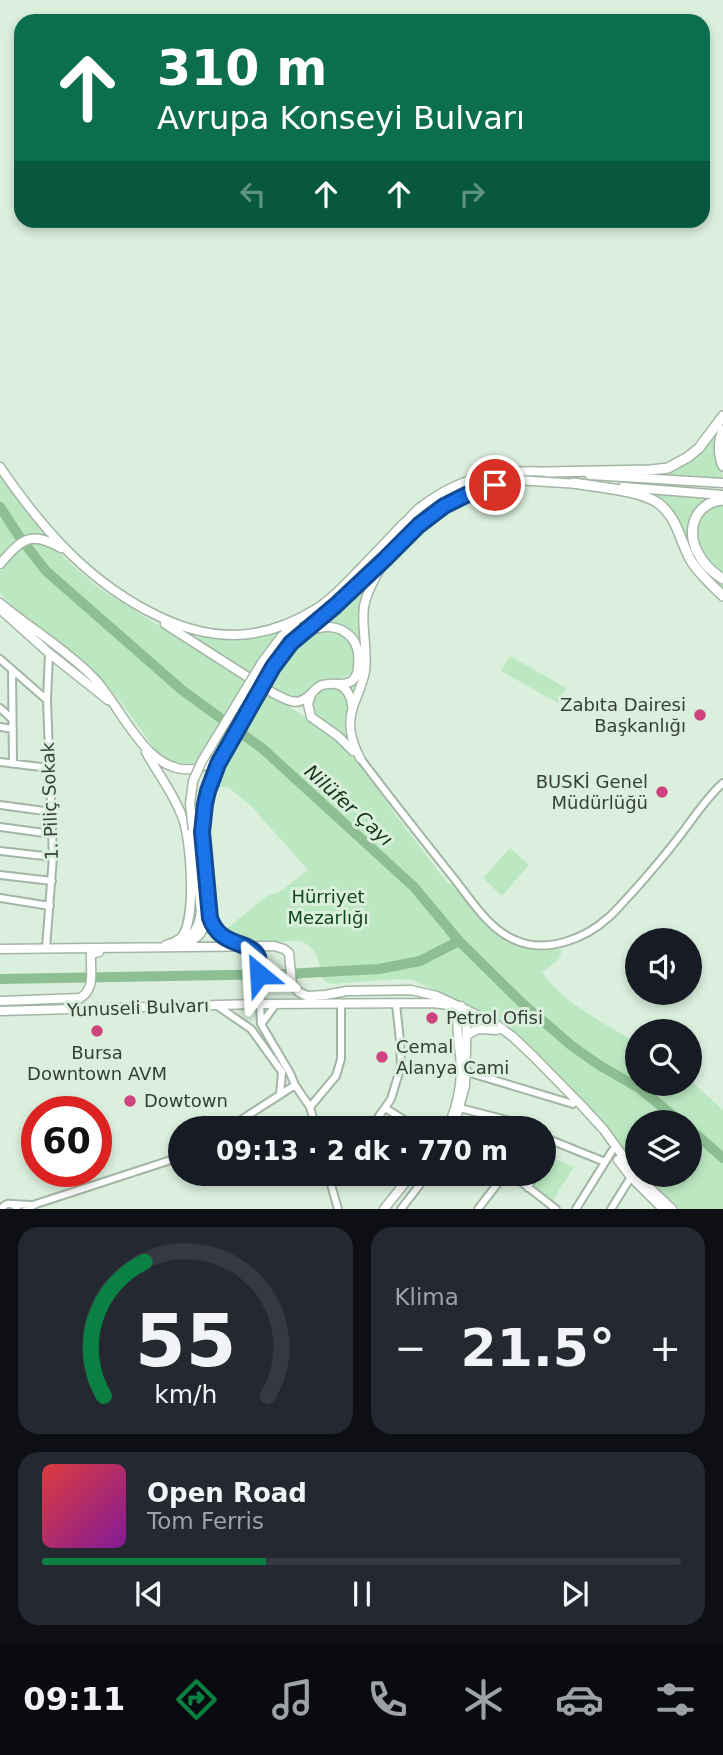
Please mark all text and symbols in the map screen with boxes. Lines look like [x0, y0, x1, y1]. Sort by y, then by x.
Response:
text: 310 m [157, 40, 327, 97]
icon: ahead [42, 42, 133, 133]
text: Avrupa Konseyi Bulvarı [157, 99, 525, 137]
icon: left [234, 175, 272, 213]
icon: ahead [307, 175, 345, 213]
icon: ahead [380, 175, 418, 213]
icon: right [453, 175, 491, 213]
pin [465, 455, 525, 515]
icon: arrive [476, 466, 514, 504]
place label: Zabıta Dairesi Başkanlığı [560, 694, 686, 736]
marker: Zabıta Dairesi Başkanlığı [692, 707, 708, 723]
street label: 1. Piliç Sokak [37, 741, 62, 860]
water label: Nilüfer Çayı [301, 760, 397, 850]
place label: BUSKİ Genel Müdürlüğü [536, 771, 648, 813]
marker: BUSKİ Genel Müdürlüğü [654, 784, 670, 800]
park label: Hürriyet Mezarlığı [288, 886, 368, 928]
map controls [625, 928, 702, 1187]
button: sound [625, 928, 702, 1005]
position arrow [222, 937, 296, 1011]
street label: Yunuseli Bulvarı [66, 995, 209, 1021]
place label: Petrol Ofisi [446, 1007, 543, 1028]
marker: Petrol Ofisi [424, 1010, 440, 1026]
button: search [625, 1019, 702, 1096]
marker: Bursa Downtown AVM [89, 1023, 105, 1039]
place label: Cemal Alanya Cami [396, 1036, 509, 1078]
place label: Bursa Downtown AVM [27, 1042, 167, 1084]
marker: Cemal Alanya Cami [374, 1049, 390, 1065]
place label: Dowtown [144, 1090, 228, 1111]
marker: Dowtown [122, 1093, 138, 1109]
speed limit sign: 60 [21, 1096, 112, 1187]
button: layers [625, 1110, 702, 1187]
text: 09:13 · 2 dk · 770 m [216, 1136, 508, 1166]
text: Klima [395, 1284, 459, 1310]
text: 55 [135, 1299, 236, 1384]
text: 21.5° [461, 1318, 615, 1378]
text: − [395, 1326, 426, 1370]
text: + [649, 1326, 681, 1370]
text: km/h [154, 1380, 217, 1409]
text: Open Road [147, 1478, 307, 1508]
text: Tom Ferris [147, 1508, 264, 1534]
icon: previous [130, 1575, 168, 1613]
icon: pause [343, 1575, 381, 1613]
icon: next [556, 1575, 594, 1613]
icon: directions [172, 1675, 221, 1724]
icon: music [268, 1675, 317, 1724]
icon: phone [363, 1675, 412, 1724]
icon: climate [459, 1675, 508, 1724]
icon: car [555, 1675, 604, 1724]
icon: filters [651, 1675, 700, 1724]
text: 09:11 [23, 1680, 125, 1718]

